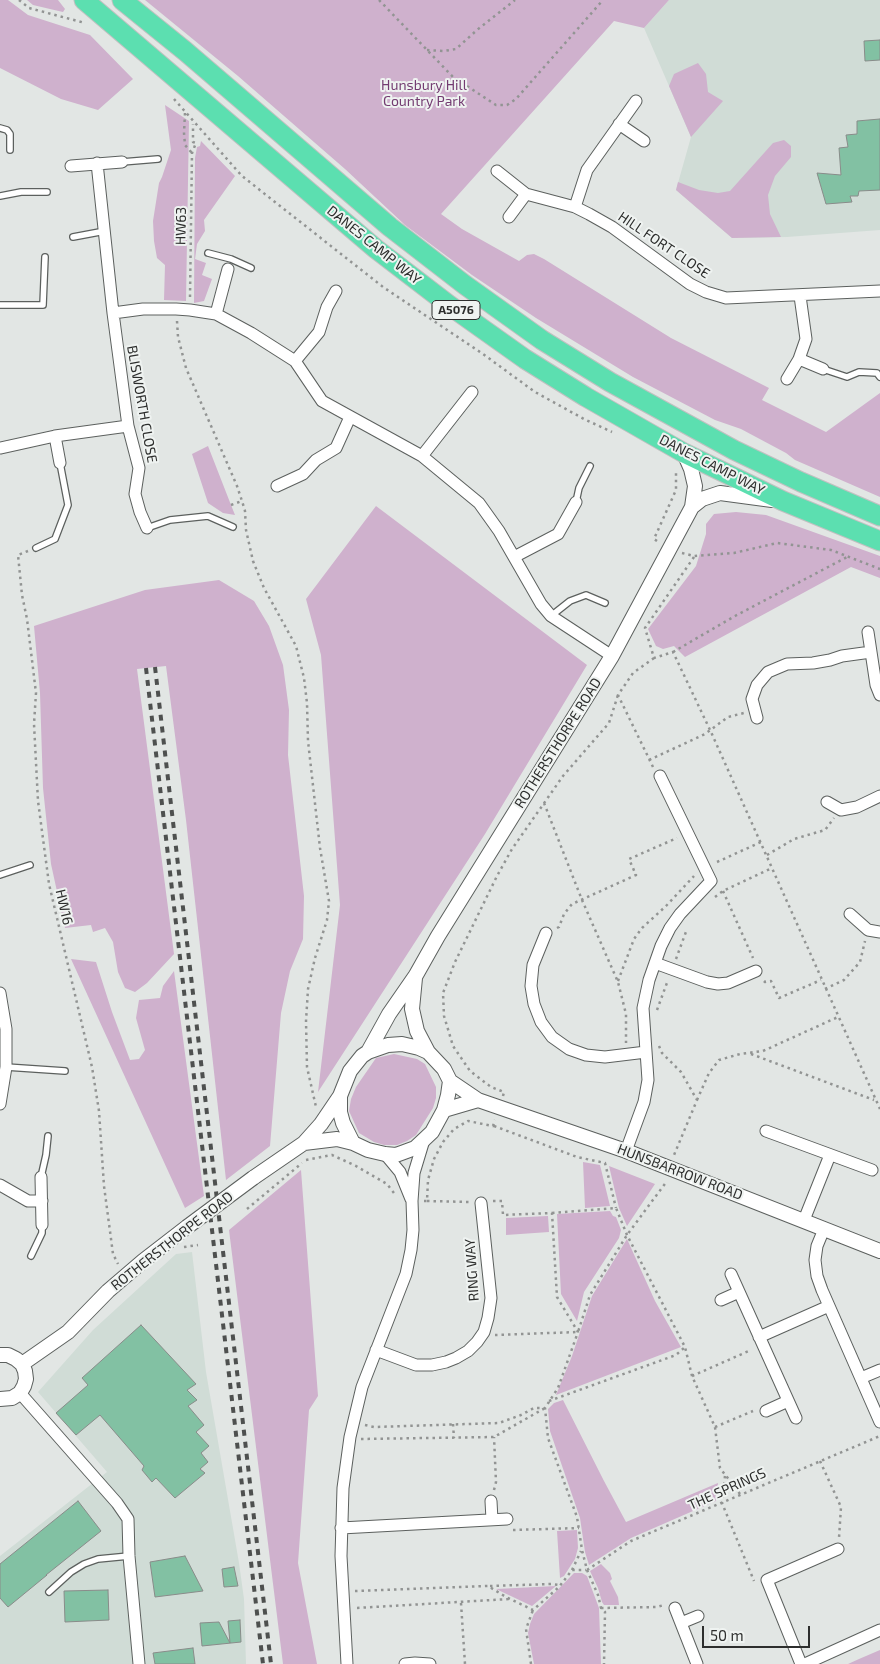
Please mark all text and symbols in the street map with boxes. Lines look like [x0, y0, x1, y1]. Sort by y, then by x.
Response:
park label: Hunsbury Hill Country Park [381, 77, 467, 110]
street label: DANES CAMP WAY [324, 202, 424, 288]
street label: HW63 [172, 207, 190, 245]
street label: HILL FORT CLOSE [615, 208, 713, 282]
road number: A5076 [432, 300, 480, 320]
street label: BLISWORTH CLOSE [123, 344, 161, 464]
street label: DANES CAMP WAY [657, 431, 767, 499]
street label: ROTHERSTHORPE ROAD [511, 675, 605, 811]
street label: HW16 [52, 887, 76, 927]
street label: HUNSBARROW ROAD [615, 1140, 745, 1204]
street label: ROTHERSTHORPE ROAD [108, 1188, 236, 1294]
street label: RING WAY [461, 1238, 483, 1302]
street label: THE SPRINGS [685, 1464, 769, 1514]
scale bar [705, 1616, 812, 1648]
text: 50 m [710, 1626, 744, 1644]

